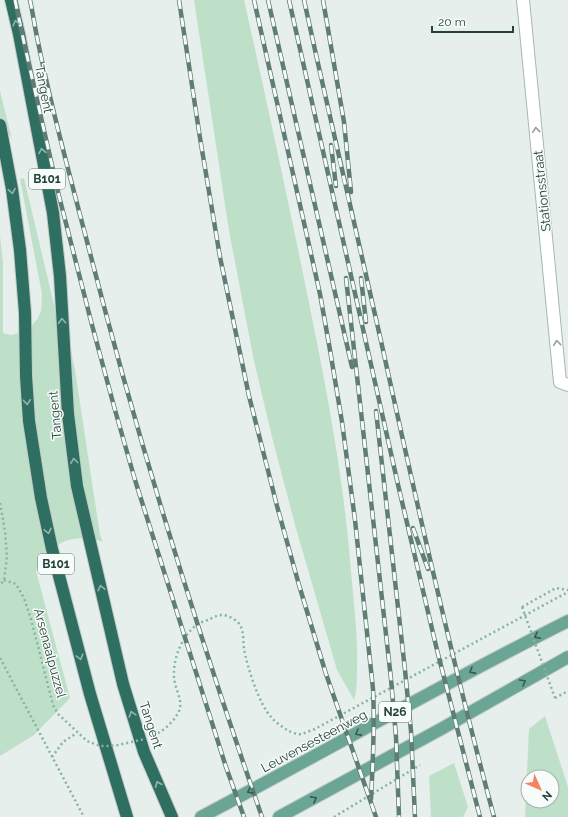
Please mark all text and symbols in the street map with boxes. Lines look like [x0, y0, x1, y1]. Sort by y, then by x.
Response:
scale bar [432, 8, 513, 34]
text: 20 m [438, 15, 466, 29]
one-way arrow [13, 20, 21, 26]
street label: Tangent [32, 64, 56, 115]
one-way arrow [531, 127, 540, 133]
one-way arrow [38, 148, 47, 154]
street label: Stationsstraat [530, 149, 554, 232]
road number: B101 [29, 169, 65, 189]
one-way arrow [7, 188, 16, 194]
one-way arrow [58, 318, 67, 324]
one-way arrow [552, 340, 561, 346]
street label: Tangent [45, 389, 65, 440]
one-way arrow [23, 399, 32, 405]
one-way arrow [70, 458, 79, 464]
one-way arrow [43, 527, 51, 534]
road number: B101 [38, 554, 74, 574]
one-way arrow [98, 585, 106, 591]
street label: Arsenaalpuzzel [31, 607, 69, 700]
one-way arrow [534, 632, 541, 639]
one-way arrow [75, 653, 84, 660]
one-way arrow [469, 666, 476, 673]
one-way arrow [519, 680, 526, 687]
street label: Tangent [136, 699, 166, 751]
road number: N26 [379, 702, 411, 722]
street label: Leuvensesteenweg [258, 707, 370, 775]
one-way arrow [129, 711, 137, 718]
one-way arrow [355, 728, 362, 735]
north arrow [520, 769, 560, 809]
one-way arrow [154, 781, 162, 788]
one-way arrow [247, 786, 254, 794]
text: N [539, 788, 554, 803]
one-way arrow [310, 796, 317, 803]

